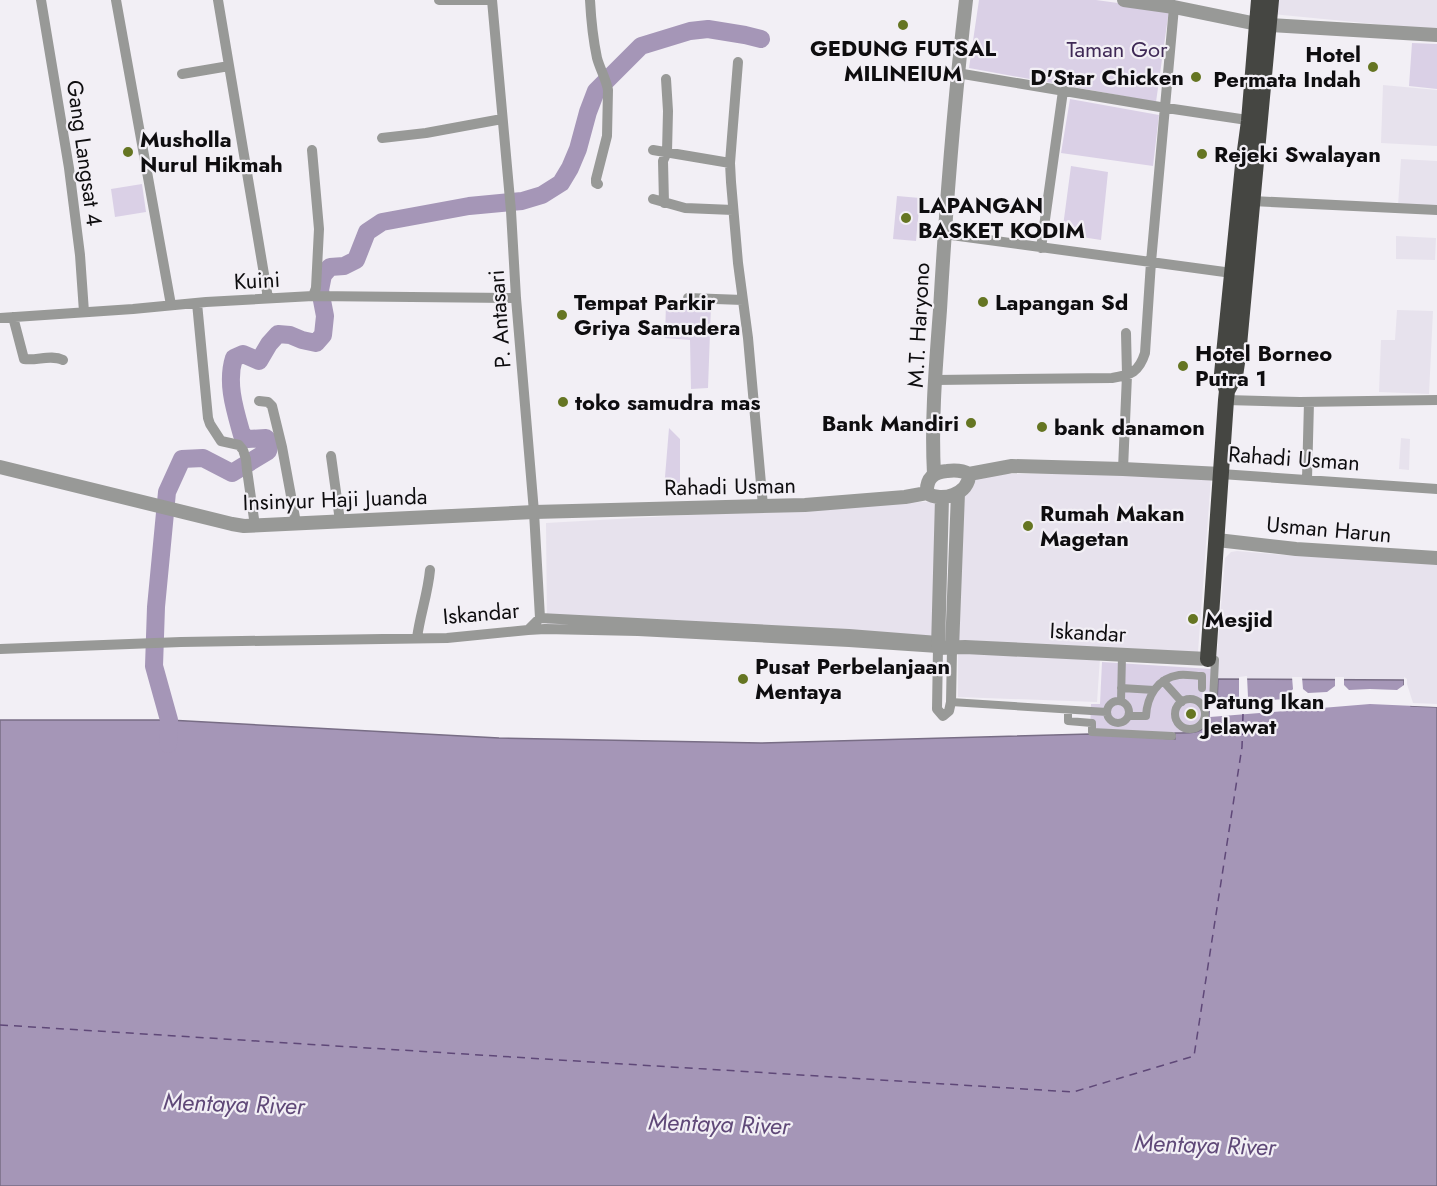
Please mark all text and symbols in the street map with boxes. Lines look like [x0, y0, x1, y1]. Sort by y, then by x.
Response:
marker: GEDUNG FUTSAL MILINEIUM [896, 18, 910, 32]
place label: GEDUNG FUTSAL MILINEIUM [810, 32, 996, 89]
park label: Taman Gor [1066, 33, 1168, 65]
place label: Hotel Permata Indah [1213, 38, 1361, 95]
marker: Hotel Permata Indah [1366, 60, 1380, 74]
place label: D'Star Chicken [1030, 61, 1184, 93]
marker: D'Star Chicken [1189, 70, 1203, 84]
street label: Gang Langsat 4 [59, 78, 111, 228]
place label: Musholla Nurul Hikmah [140, 123, 283, 180]
place label: Rejeki Swalayan [1214, 138, 1381, 170]
marker: Musholla Nurul Hikmah [121, 145, 135, 159]
marker: Rejeki Swalayan [1195, 147, 1209, 161]
place label: LAPANGAN BASKET KODIM [918, 189, 1085, 246]
marker: LAPANGAN BASKET KODIM [899, 211, 913, 225]
street label: M.T. Haryono [899, 262, 937, 388]
street label: Kuini [233, 263, 281, 297]
street label: P. Antasari [480, 269, 518, 369]
place label: Tempat Parkir Griya Samudera [574, 286, 740, 343]
place label: Lapangan Sd [995, 286, 1128, 318]
marker: Lapangan Sd [976, 295, 990, 309]
marker: Tempat Parkir Griya Samudera [555, 308, 569, 322]
place label: Hotel Borneo Putra 1 [1195, 337, 1332, 394]
marker: Hotel Borneo Putra 1 [1176, 359, 1190, 373]
place label: toko samudra mas [575, 386, 761, 418]
marker: toko samudra mas [556, 395, 570, 409]
place label: Bank Mandiri [822, 407, 959, 439]
place label: bank danamon [1054, 411, 1205, 443]
marker: Bank Mandiri [964, 416, 978, 430]
marker: bank danamon [1035, 420, 1049, 434]
street label: Rahadi Usman [1227, 437, 1361, 479]
street label: Rahadi Usman [664, 469, 796, 503]
street label: Insinyur Haji Juanda [242, 480, 428, 518]
place label: Rumah Makan Magetan [1040, 497, 1185, 554]
street label: Usman Harun [1265, 508, 1393, 550]
marker: Rumah Makan Magetan [1021, 519, 1035, 533]
street label: Iskandar [441, 594, 521, 632]
place label: Mesjid [1205, 603, 1273, 635]
marker: Mesjid [1186, 612, 1200, 626]
street label: Iskandar [1049, 614, 1128, 650]
place label: Pusat Perbelanjaan Mentaya [755, 650, 950, 707]
marker: Pusat Perbelanjaan Mentaya [736, 672, 750, 686]
place label: Patung Ikan Jelawat [1199, 685, 1324, 742]
marker: Patung Ikan Jelawat [1184, 707, 1198, 721]
water label: Mentaya River [163, 1084, 307, 1124]
water label: Mentaya River [648, 1104, 792, 1144]
water label: Mentaya River [1134, 1125, 1278, 1165]

